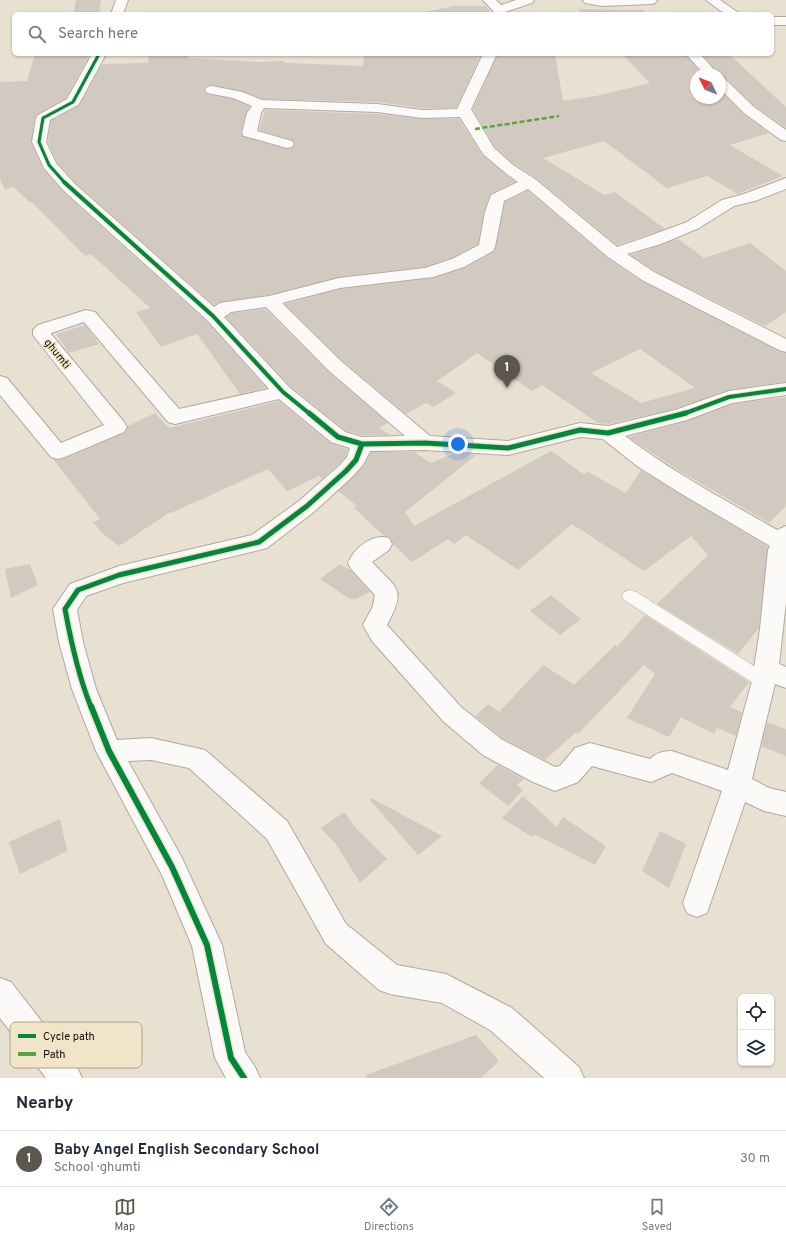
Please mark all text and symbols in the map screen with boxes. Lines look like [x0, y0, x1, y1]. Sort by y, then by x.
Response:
search box [12, 12, 774, 56]
icon: search [26, 23, 48, 45]
text: Search here [58, 25, 138, 44]
north arrow [690, 68, 726, 104]
street label: ghumti [41, 336, 73, 372]
pin: 1 [494, 355, 520, 388]
your location [448, 434, 468, 454]
map controls [738, 994, 774, 1066]
button: locate [738, 994, 774, 1030]
legend [10, 1022, 142, 1068]
text: Cycle path [43, 1030, 95, 1044]
button: layers [738, 1030, 774, 1066]
text: Path [43, 1048, 65, 1062]
text: Nearby [16, 1093, 73, 1115]
text: Baby Angel English Secondary School [54, 1141, 319, 1160]
text: 1 [26, 1151, 32, 1167]
text: 30 m [740, 1151, 770, 1167]
text: School · ghumti [54, 1160, 141, 1176]
tab: Map [114, 1196, 136, 1234]
tab: Directions [364, 1196, 414, 1234]
tab: Saved [642, 1196, 672, 1234]

